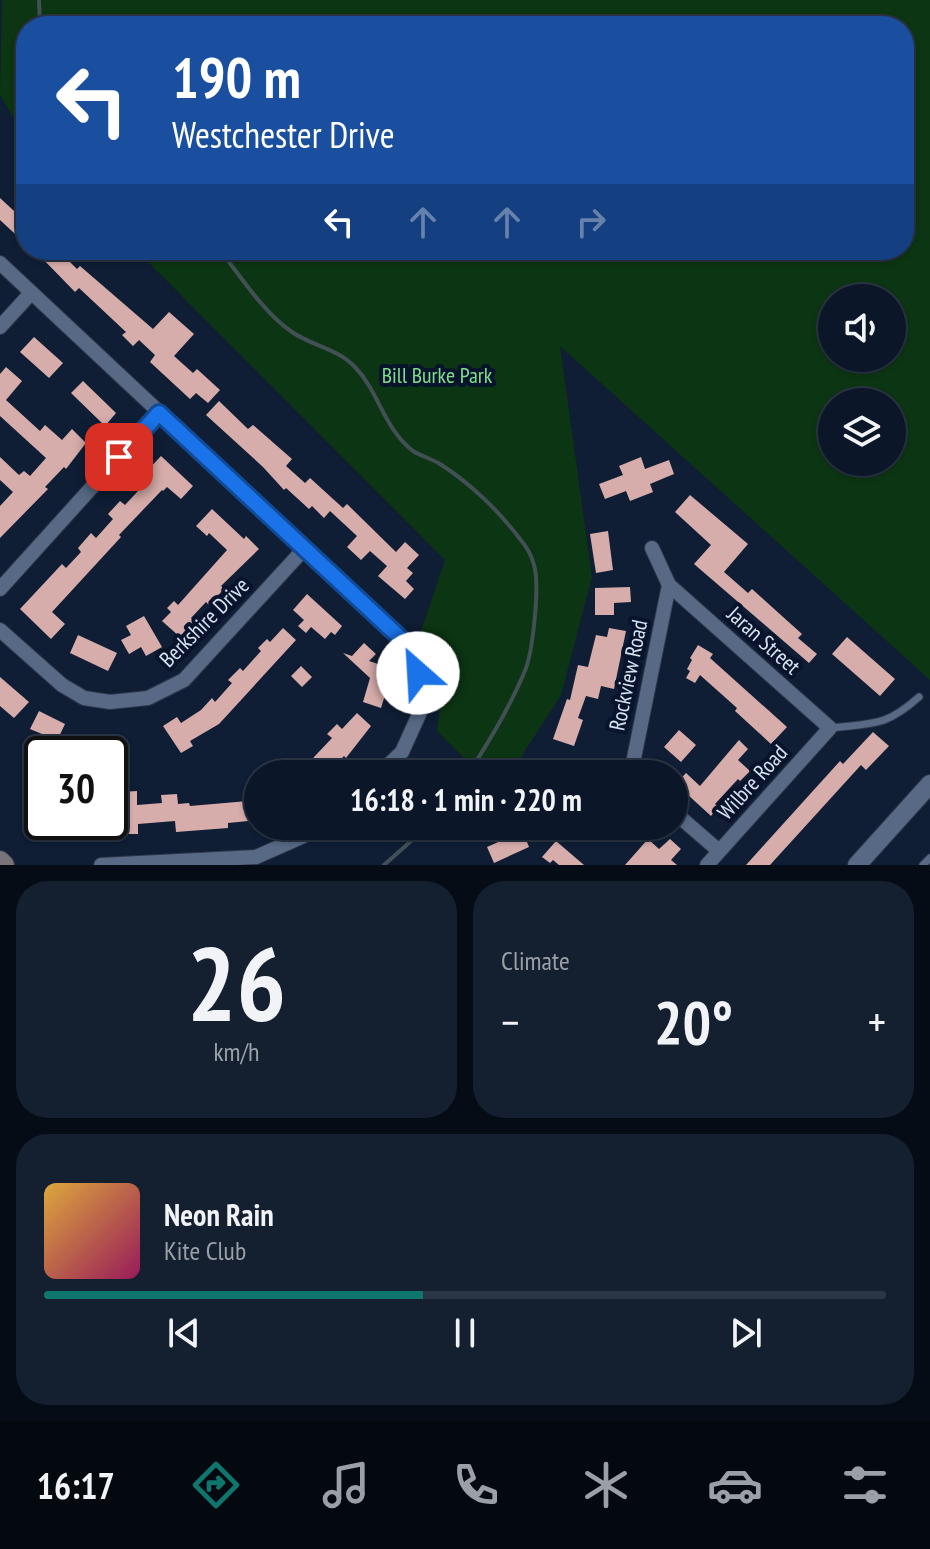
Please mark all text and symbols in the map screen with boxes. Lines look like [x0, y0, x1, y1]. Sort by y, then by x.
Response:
text: 190 m [172, 41, 301, 113]
icon: left [40, 48, 144, 152]
text: Westchester Drive [172, 111, 395, 158]
icon: left [317, 200, 361, 244]
icon: ahead [401, 200, 445, 244]
icon: ahead [485, 200, 529, 244]
icon: right [569, 200, 613, 244]
map controls [818, 284, 906, 476]
button: sound [818, 284, 906, 372]
park label: Bill Burke Park [382, 361, 493, 389]
button: layers [818, 388, 906, 476]
pin [85, 423, 153, 491]
icon: arrive [97, 435, 141, 479]
street label: Berkshire Drive [153, 571, 255, 673]
street label: Jaran Street [721, 599, 806, 680]
street label: Rockview Road [603, 617, 653, 733]
position arrow [376, 631, 460, 715]
speed limit sign: 30 [24, 736, 128, 840]
street label: Wilbre Road [711, 739, 793, 825]
text: 16:18 · 1 min · 220 m [350, 780, 582, 819]
text: 26 [187, 915, 286, 1050]
text: Climate [501, 944, 570, 977]
text: 20° [654, 983, 733, 1061]
text: − [501, 993, 519, 1050]
text: + [868, 993, 886, 1050]
text: km/h [213, 1035, 260, 1068]
text: Neon Rain [164, 1195, 274, 1234]
text: Kite Club [164, 1234, 246, 1267]
icon: previous [162, 1311, 206, 1355]
icon: pause [443, 1311, 487, 1355]
icon: next [724, 1311, 768, 1355]
icon: directions [188, 1457, 244, 1513]
icon: music [318, 1457, 374, 1513]
icon: phone [448, 1457, 504, 1513]
icon: climate [578, 1457, 634, 1513]
icon: car [707, 1457, 763, 1513]
icon: filters [837, 1457, 893, 1513]
text: 16:17 [37, 1462, 115, 1509]

